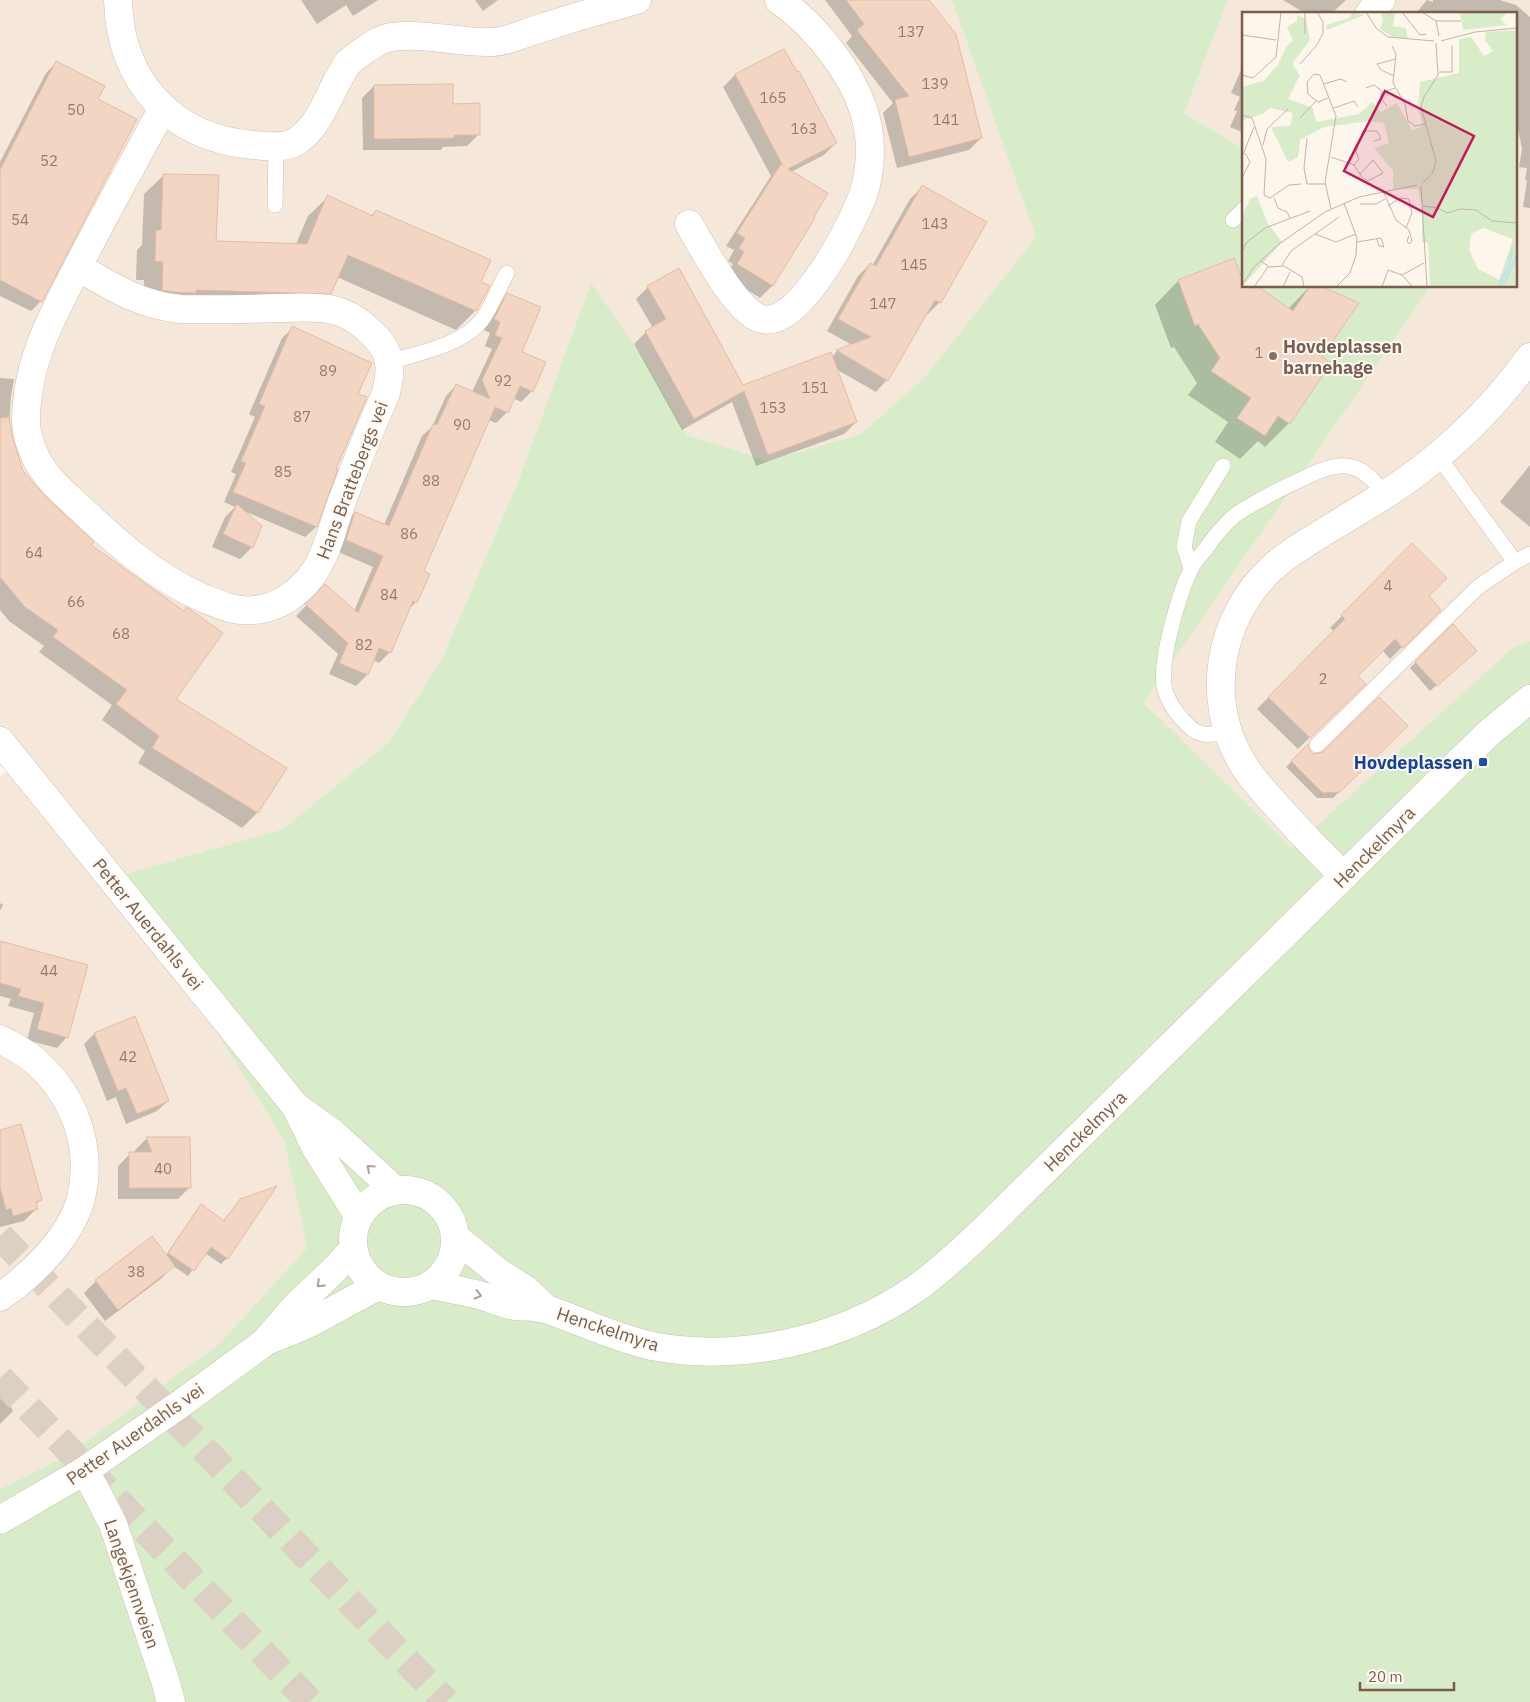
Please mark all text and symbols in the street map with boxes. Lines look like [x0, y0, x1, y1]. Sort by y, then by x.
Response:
inset map [1242, 12, 1518, 288]
house number: 137 [897, 22, 925, 41]
house number: 139 [921, 74, 949, 93]
house number: 165 [759, 88, 787, 107]
house number: 50 [67, 100, 85, 119]
house number: 141 [932, 110, 960, 129]
house number: 163 [790, 119, 818, 138]
house number: 52 [40, 151, 58, 170]
house number: 54 [11, 210, 29, 229]
house number: 143 [921, 214, 949, 233]
house number: 145 [900, 255, 928, 274]
house number: 147 [869, 294, 897, 313]
place label: Hovdeplassen barnehage [1283, 335, 1402, 379]
house number: 1 [1254, 343, 1264, 362]
marker: Hovdeplassen barnehage [1267, 350, 1279, 362]
house number: 89 [319, 361, 337, 380]
house number: 92 [494, 371, 512, 390]
house number: 151 [801, 378, 829, 397]
street label: Hans Brattebergs vei [311, 398, 393, 562]
house number: 153 [759, 398, 787, 417]
house number: 87 [293, 407, 311, 426]
house number: 90 [453, 415, 471, 434]
house number: 85 [274, 462, 292, 481]
house number: 88 [422, 471, 440, 490]
house number: 86 [400, 524, 418, 543]
house number: 64 [25, 543, 43, 562]
house number: 4 [1383, 576, 1393, 595]
house number: 84 [380, 585, 398, 604]
house number: 66 [67, 592, 85, 611]
house number: 68 [112, 624, 130, 643]
house number: 82 [355, 635, 373, 654]
house number: 2 [1318, 669, 1328, 688]
place label: Hovdeplassen [1354, 751, 1473, 774]
marker: Hovdeplassen [1477, 756, 1489, 768]
street label: Henckelmyra [1328, 801, 1420, 893]
street label: Petter Auerdahls vei [88, 853, 208, 995]
house number: 44 [40, 961, 58, 980]
house number: 42 [119, 1047, 137, 1066]
street label: Henckelmyra [1039, 1085, 1132, 1176]
house number: 40 [154, 1159, 172, 1178]
one-way arrow [366, 1165, 375, 1174]
house number: 38 [127, 1262, 145, 1281]
one-way arrow [317, 1278, 326, 1287]
one-way arrow [474, 1289, 483, 1300]
street label: Henckelmyra [554, 1302, 663, 1357]
street label: Petter Auerdahls vei [62, 1378, 208, 1490]
street label: Langekjennveien [99, 1516, 165, 1652]
scale bar [1360, 1660, 1454, 1692]
text: 20 m [1368, 1667, 1403, 1686]

